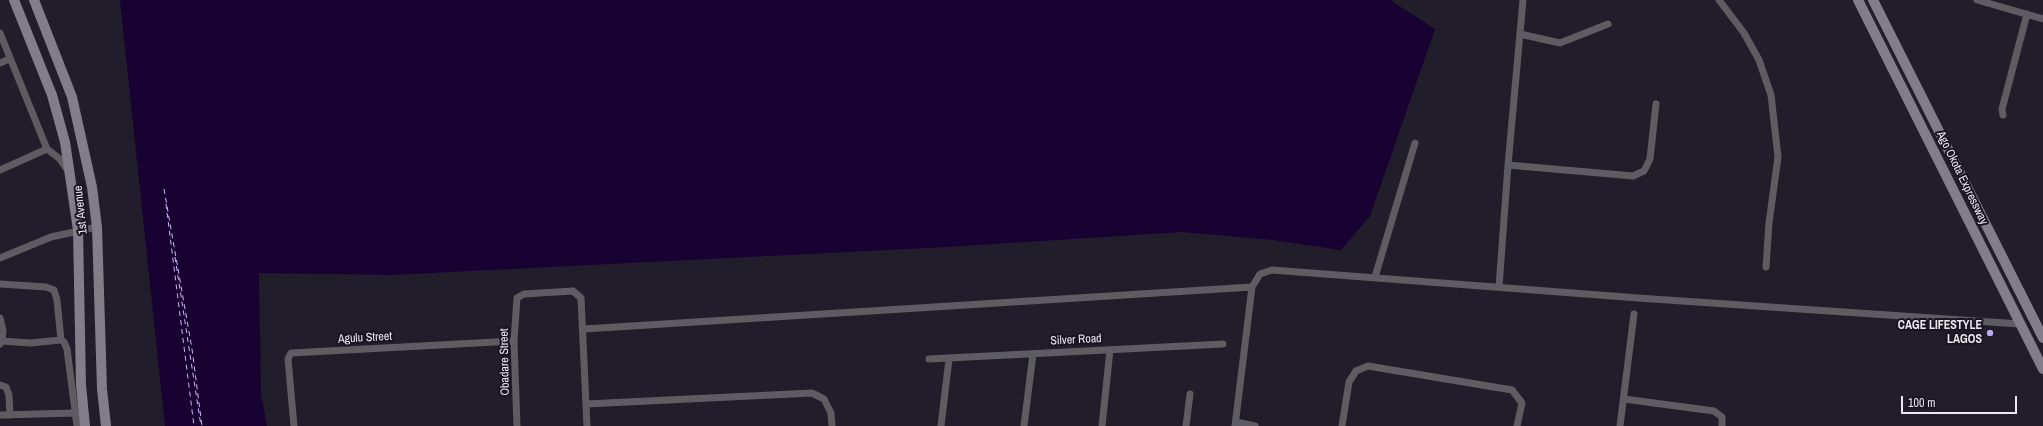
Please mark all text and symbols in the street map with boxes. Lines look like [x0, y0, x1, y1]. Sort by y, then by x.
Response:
street label: Ago Okota Expressway [1933, 129, 1991, 227]
street label: 1st Avenue [71, 185, 91, 235]
place label: CAGE LIFESTYLE LAGOS [1898, 319, 1982, 347]
street label: Obadare Street [497, 328, 513, 396]
marker: CAGE LIFESTYLE LAGOS [1985, 328, 1995, 338]
street label: Agulu Street [338, 329, 392, 347]
street label: Silver Road [1050, 331, 1102, 349]
scale bar [1903, 388, 2019, 414]
text: 100 m [1908, 395, 1935, 411]

